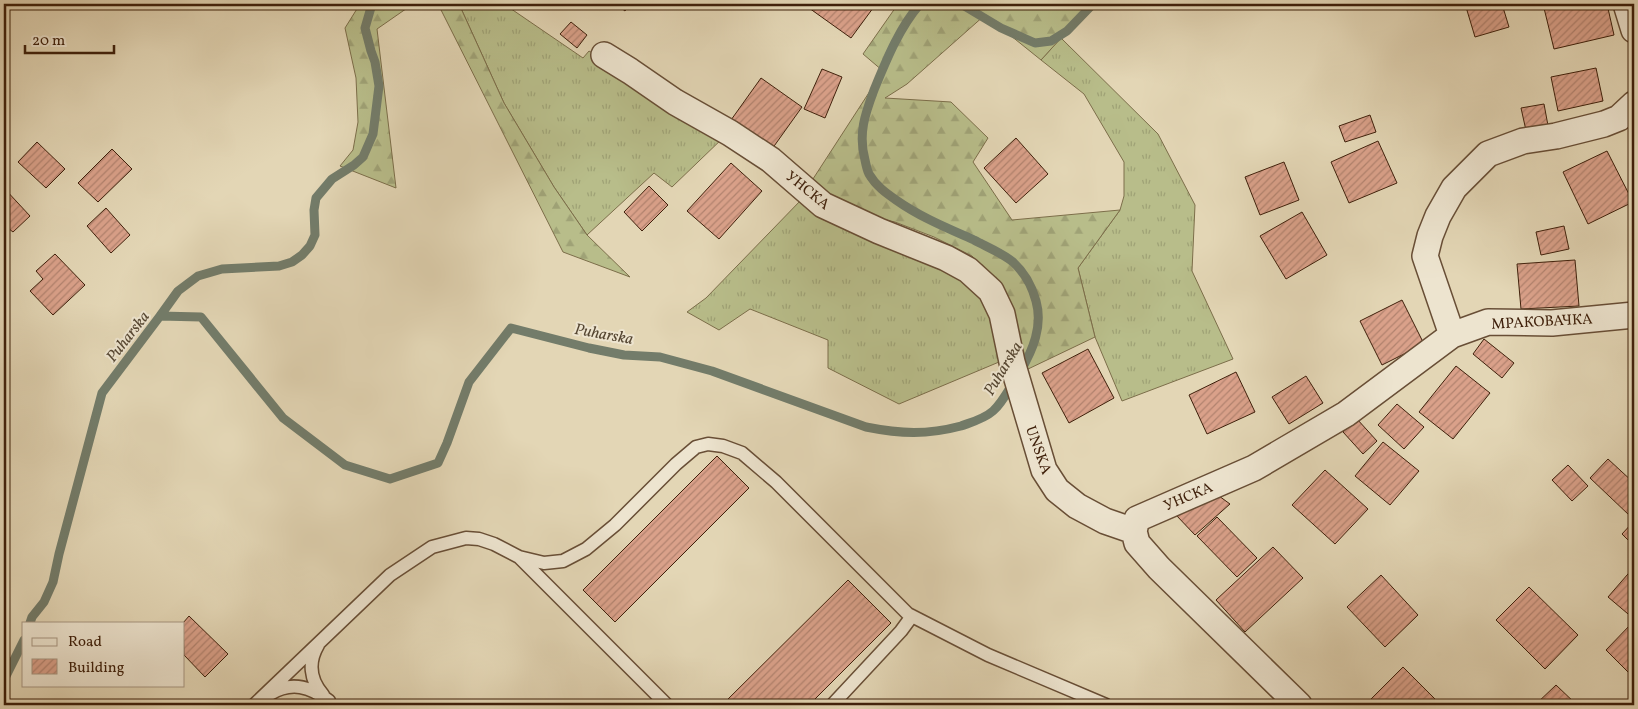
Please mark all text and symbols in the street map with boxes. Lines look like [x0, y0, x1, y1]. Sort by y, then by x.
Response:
scale bar [25, 22, 114, 54]
text: 20 m [32, 31, 65, 52]
street label: УНСКА [780, 167, 834, 216]
water label: Puharska [102, 307, 156, 367]
street label: МРАКОВАЧКА [1491, 309, 1594, 336]
water label: Puharska [573, 319, 635, 351]
water label: Puharska [979, 338, 1029, 400]
street label: UNSKA [1019, 423, 1056, 478]
street label: УНСКА [1161, 477, 1217, 517]
legend [22, 622, 185, 686]
text: Road [68, 632, 102, 653]
text: Building [68, 658, 125, 679]

